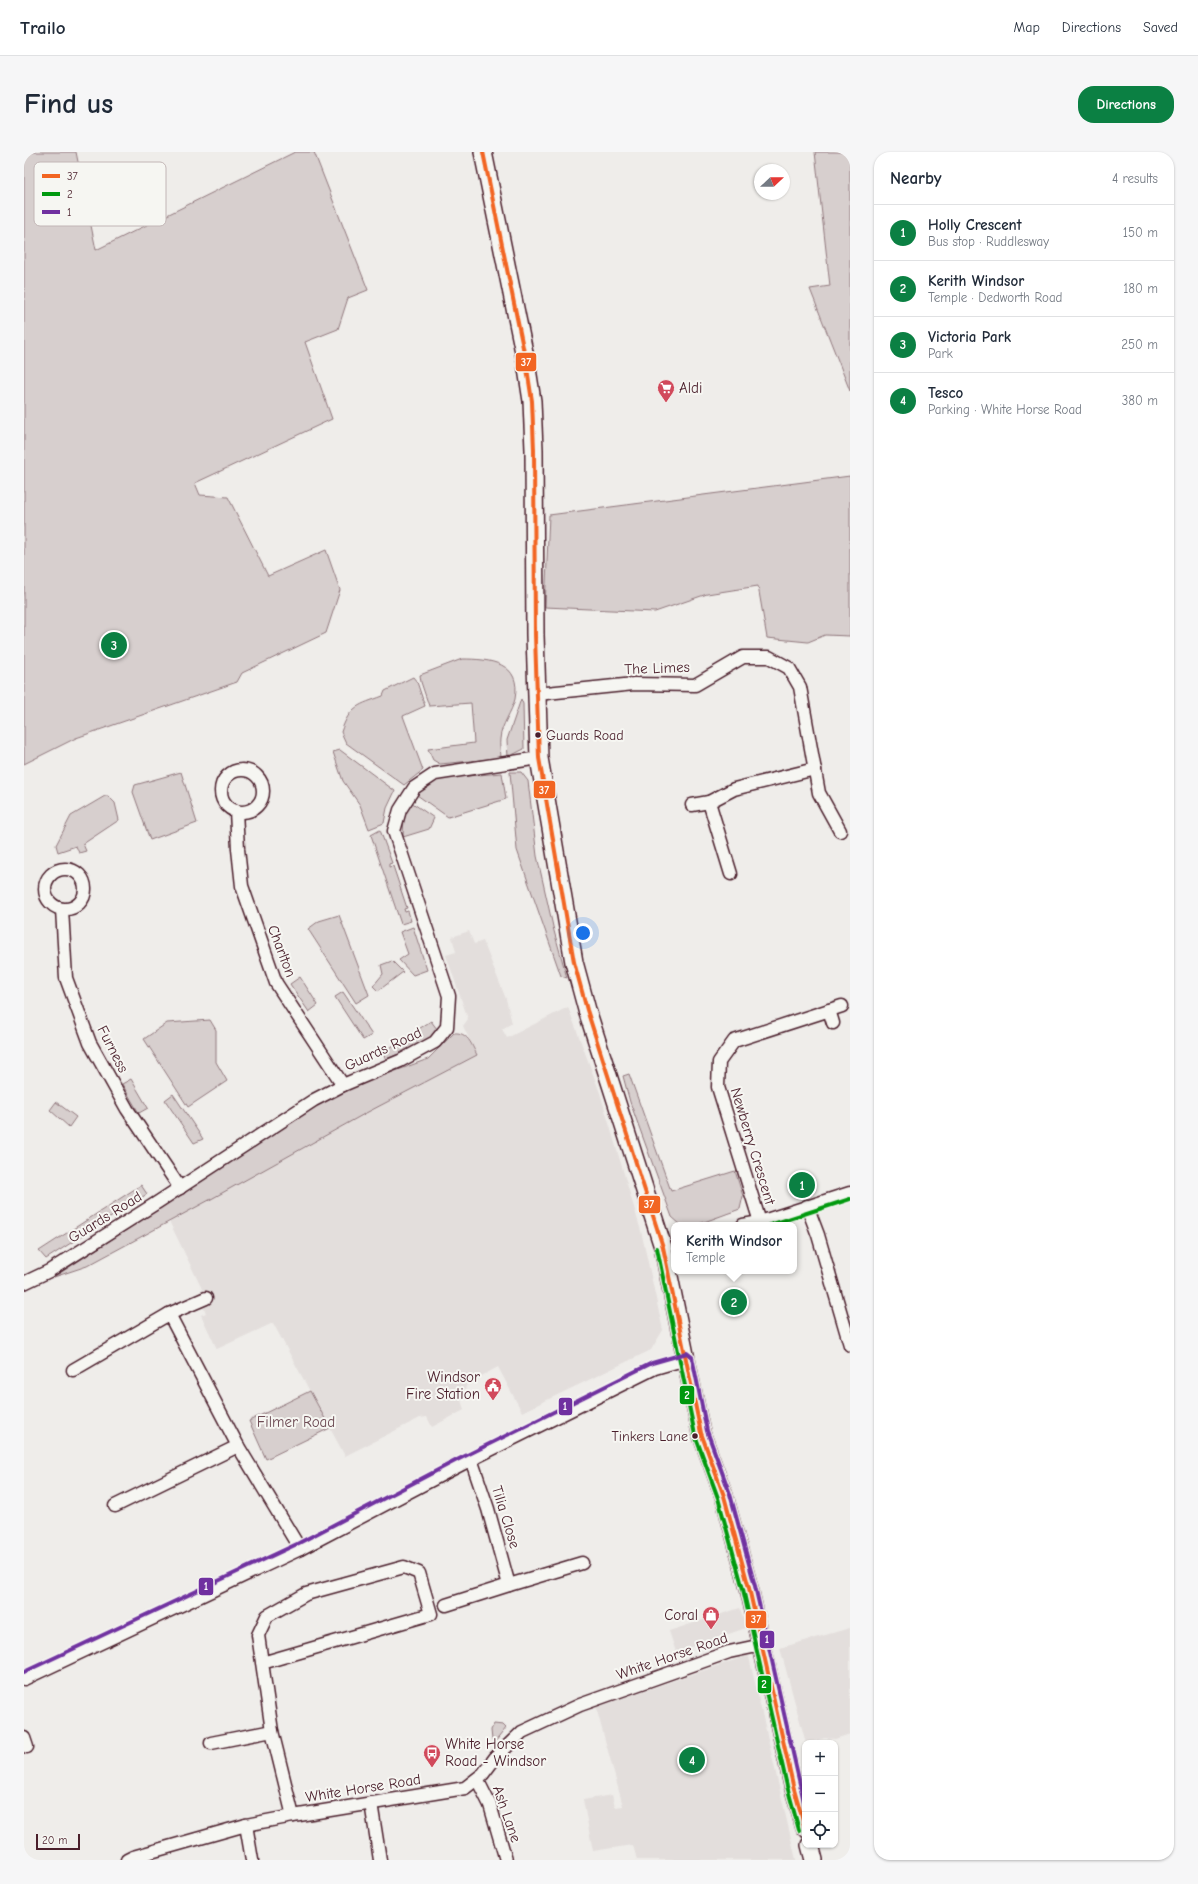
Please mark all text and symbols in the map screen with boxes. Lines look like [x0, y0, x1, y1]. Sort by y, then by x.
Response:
text: Trailo [20, 17, 66, 39]
text: Map [1013, 19, 1040, 36]
text: Directions [1062, 19, 1121, 36]
text: Saved [1143, 19, 1178, 36]
button: Directions [1078, 86, 1174, 123]
text: Find us [24, 88, 113, 120]
legend [34, 162, 166, 226]
north arrow [754, 164, 790, 200]
text: Nearby [890, 169, 941, 188]
text: 37 [67, 170, 78, 183]
text: 4 results [1112, 171, 1158, 186]
text: 2 [67, 188, 73, 201]
text: 1 [67, 206, 71, 219]
text: Holly Crescent [928, 216, 1022, 234]
text: 1 [900, 225, 906, 240]
text: 150 m [1123, 225, 1158, 240]
text: Bus stop · Ruddlesway [928, 234, 1049, 249]
text: Kerith Windsor [928, 272, 1024, 290]
text: 2 [900, 281, 906, 296]
text: 180 m [1123, 281, 1158, 296]
text: Temple · Dedworth Road [928, 290, 1063, 305]
text: Victoria Park [928, 328, 1011, 346]
text: 3 [900, 337, 906, 352]
text: 250 m [1121, 337, 1158, 352]
text: Park [928, 346, 953, 361]
line badge: 37 [515, 352, 537, 372]
text: 37 [521, 356, 531, 369]
supermarket icon: Aldi [656, 378, 676, 403]
place label: Aldi [679, 379, 702, 397]
text: Tesco [928, 384, 963, 402]
text: 4 [900, 393, 906, 408]
text: 380 m [1122, 393, 1158, 408]
text: Parking · White Horse Road [928, 402, 1082, 417]
pin: 3 [101, 630, 127, 660]
street label: The Limes [624, 658, 690, 678]
place label: Guards Road [546, 727, 624, 744]
marker: Guards Road [533, 730, 543, 740]
line badge: 37 [533, 780, 556, 799]
text: 37 [539, 784, 549, 797]
street label: Charlton [264, 922, 300, 980]
your location [573, 923, 593, 943]
street label: Furness [93, 1022, 133, 1076]
street label: Guards Road [341, 1023, 425, 1075]
street label: Newberry Crescent [727, 1085, 780, 1207]
pin: 1 [789, 1170, 815, 1200]
street label: Guards Road [65, 1187, 145, 1247]
line badge: 37 [638, 1195, 661, 1214]
text: 37 [644, 1198, 654, 1211]
popup [671, 1222, 797, 1274]
text: Kerith Windsor [686, 1232, 782, 1250]
text: Temple [686, 1250, 725, 1265]
pin: 2 [721, 1287, 747, 1317]
place label: Windsor Fire Station [406, 1368, 480, 1403]
public building icon: Windsor Fire Station [483, 1376, 503, 1401]
line badge: 2 [679, 1385, 695, 1405]
text: 2 [684, 1389, 690, 1402]
line badge: 1 [558, 1397, 573, 1416]
text: 1 [563, 1400, 567, 1413]
park label: Filmer Road [257, 1413, 335, 1431]
place label: Tinkers Lane [611, 1428, 688, 1445]
marker: Tinkers Lane [690, 1431, 700, 1441]
street label: Tilia Close [488, 1483, 524, 1551]
line badge: 1 [198, 1577, 214, 1596]
text: 1 [204, 1580, 208, 1593]
shop icon: Coral [701, 1605, 721, 1630]
place label: Coral [664, 1606, 698, 1624]
line badge: 37 [745, 1610, 767, 1629]
text: 37 [751, 1613, 761, 1626]
street label: White Horse Road [614, 1628, 730, 1684]
line badge: 1 [759, 1630, 775, 1649]
text: 1 [765, 1633, 769, 1646]
line badge: 2 [757, 1675, 772, 1694]
text: 2 [761, 1678, 767, 1691]
place label: White Horse Road - Windsor [445, 1735, 546, 1770]
map controls [802, 1740, 838, 1848]
button: + [802, 1740, 838, 1776]
bus stop icon: White Horse Road - Windsor [422, 1743, 442, 1768]
pin: 4 [679, 1745, 705, 1775]
street label: White Horse Road [304, 1770, 422, 1806]
button: − [802, 1776, 838, 1812]
street label: Ash Lane [489, 1783, 525, 1845]
button: locate [802, 1812, 838, 1848]
scale bar [36, 1832, 80, 1851]
text: 20 m [42, 1834, 67, 1847]

